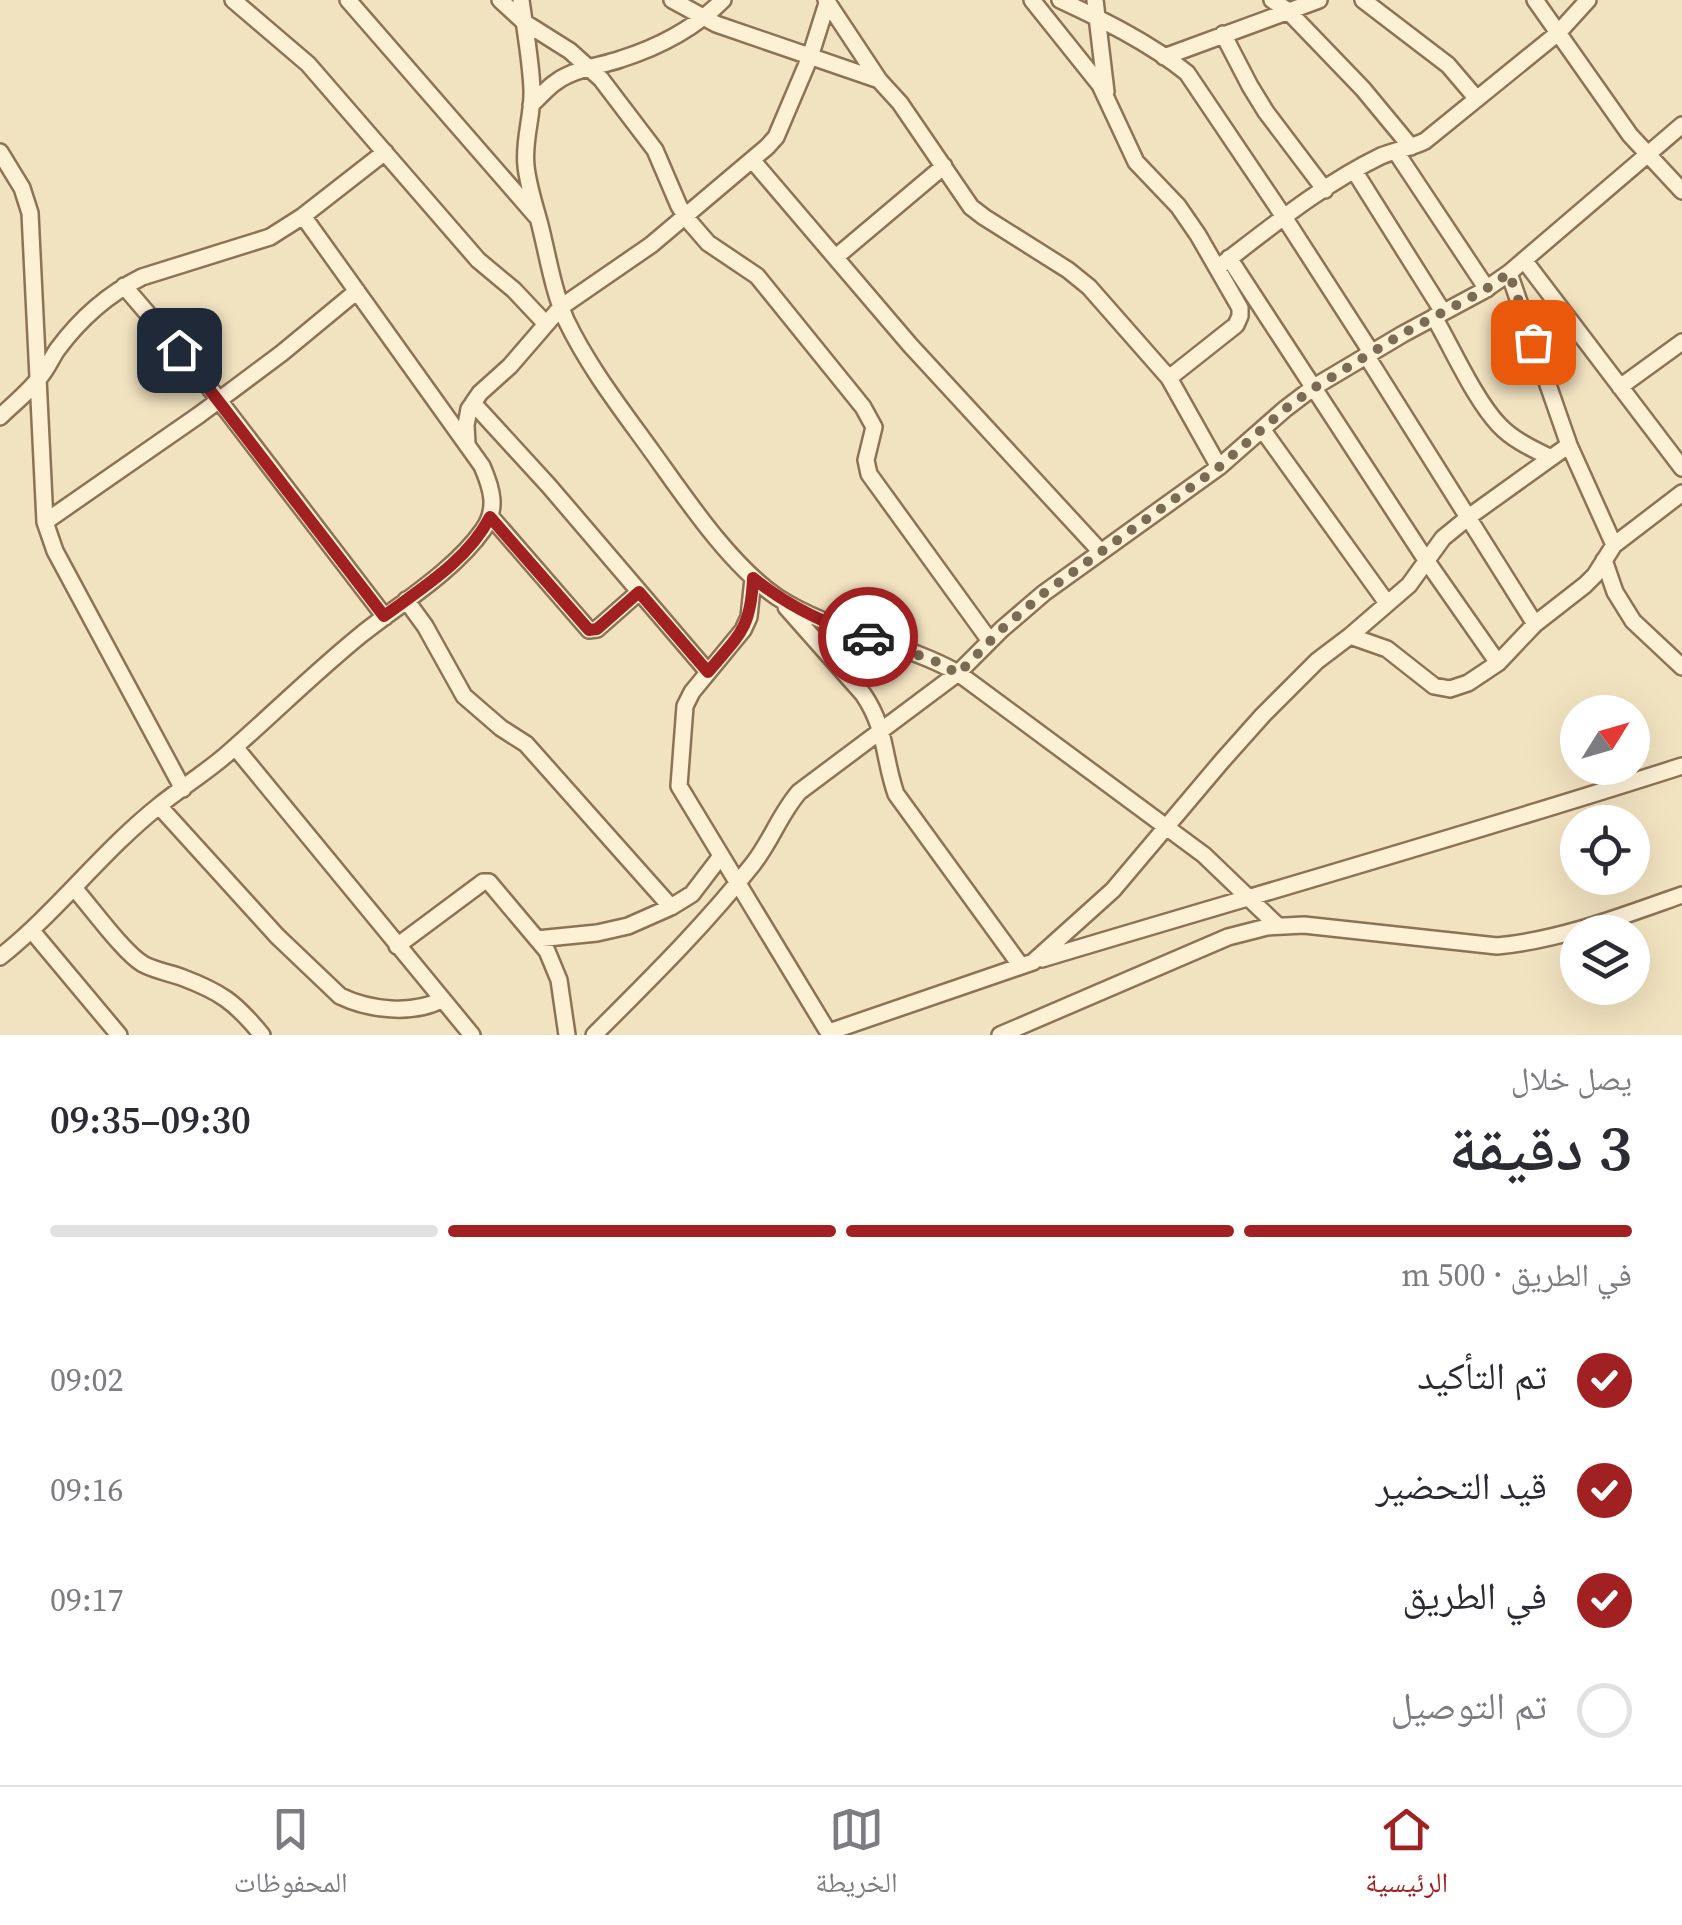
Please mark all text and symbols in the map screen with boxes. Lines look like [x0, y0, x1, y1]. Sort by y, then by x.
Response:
pin [1491, 300, 1576, 385]
pin [137, 308, 222, 393]
icon: bag [1506, 315, 1561, 370]
icon: home [152, 323, 207, 378]
courier [818, 587, 918, 687]
icon: car [841, 610, 896, 665]
north arrow [1560, 695, 1650, 785]
map controls [1560, 695, 1650, 1005]
button: locate [1560, 805, 1650, 895]
button: layers [1560, 915, 1650, 1005]
text: يصل خلال [1511, 1057, 1632, 1101]
text: 09:30–09:35 [50, 1094, 251, 1146]
text: 3 دقيقة [1449, 1103, 1632, 1192]
text: في الطريق · 500 m [1401, 1253, 1632, 1297]
text: تم التأكيد [1417, 1350, 1547, 1402]
icon: check [1577, 1353, 1632, 1408]
text: 09:02 [50, 1358, 124, 1402]
text: قيد التحضير [1376, 1460, 1547, 1512]
icon: check [1577, 1463, 1632, 1518]
text: 09:16 [50, 1468, 124, 1512]
text: في الطريق [1402, 1570, 1547, 1622]
icon: check [1577, 1573, 1632, 1628]
text: 09:17 [50, 1578, 124, 1622]
text: تم التوصيل [1390, 1680, 1547, 1732]
tab: المحفوظات [234, 1802, 348, 1910]
tab: الخريطة [815, 1802, 898, 1910]
tab: الرئيسية [1365, 1802, 1448, 1910]

